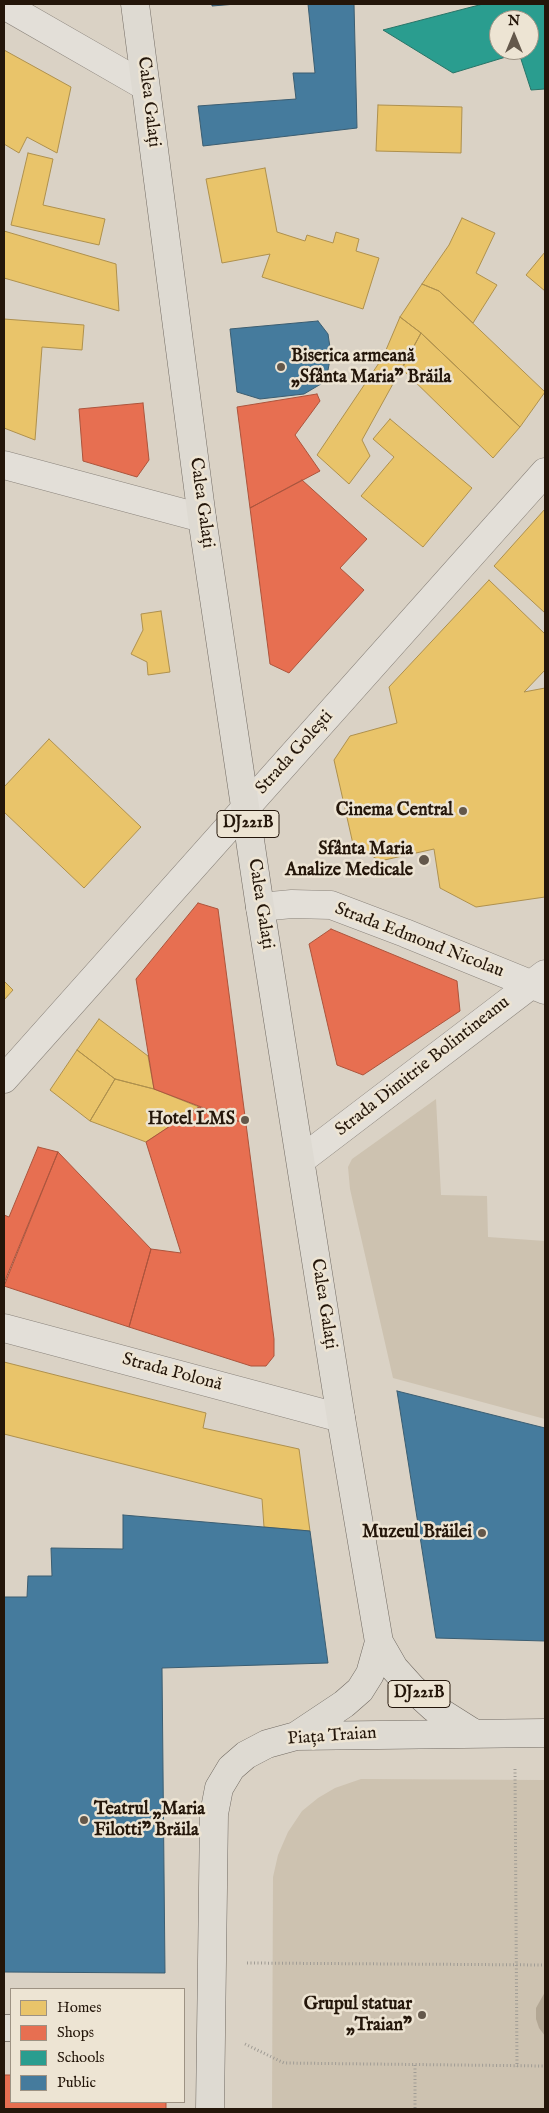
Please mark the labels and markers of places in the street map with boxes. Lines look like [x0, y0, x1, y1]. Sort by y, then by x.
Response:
place label: Biserica armeană „Sfânta Maria” Brăila [291, 346, 451, 388]
marker: Biserica armeană „Sfânta Maria” Brăila [275, 361, 287, 373]
place label: Cinema Central [336, 800, 453, 822]
marker: Cinema Central [457, 805, 469, 817]
place label: Sfânta Maria Analize Medicale [285, 839, 413, 882]
marker: Sfânta Maria Analize Medicale [417, 853, 431, 867]
place label: Hotel LMS [148, 1109, 235, 1131]
marker: Hotel LMS [239, 1114, 251, 1126]
place label: Muzeul Brăilei [362, 1522, 472, 1544]
marker: Muzeul Brăilei [476, 1527, 488, 1539]
place label: Teatrul „Maria Filotti” Brăila [94, 1799, 205, 1842]
marker: Teatrul „Maria Filotti” Brăila [78, 1814, 90, 1826]
place label: Grupul statuar „Traian” [304, 1994, 412, 2036]
marker: Grupul statuar „Traian” [416, 2009, 428, 2021]

